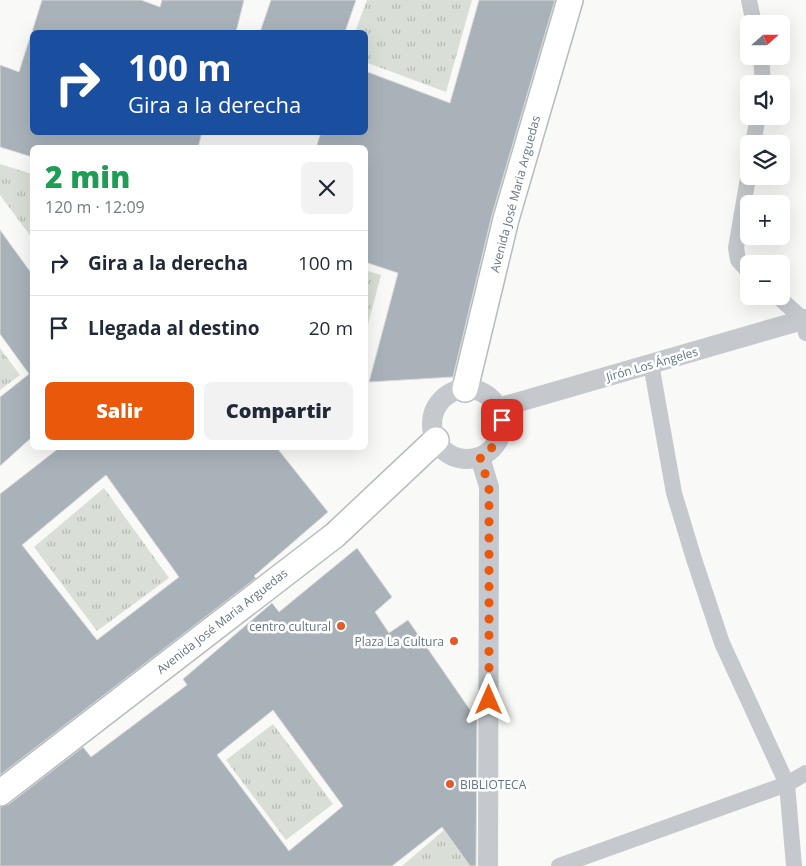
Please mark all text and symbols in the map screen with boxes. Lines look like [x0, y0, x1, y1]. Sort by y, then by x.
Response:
north arrow [740, 15, 790, 65]
map controls [740, 15, 790, 305]
text: 100 m [128, 44, 232, 91]
icon: right [45, 50, 110, 115]
button: sound [740, 75, 790, 125]
text: Gira a la derecha [128, 89, 301, 119]
street label: Avenida José Maria Arguedas [486, 113, 544, 274]
button: layers [740, 135, 790, 185]
text: 2 min [45, 156, 130, 197]
button: close [301, 162, 353, 214]
button: + [740, 195, 790, 245]
text: 120 m · 12:09 [45, 196, 145, 218]
icon: right [45, 249, 73, 277]
text: Gira a la derecha [88, 250, 248, 276]
text: 100 m [298, 250, 353, 276]
button: − [740, 255, 790, 305]
icon: arrive [45, 314, 73, 342]
text: Llegada al destino [88, 315, 260, 341]
text: 20 m [309, 315, 353, 341]
street label: Jirón Los Ángeles [603, 343, 700, 386]
button: Salir [45, 382, 194, 440]
button: Compartir [204, 382, 353, 440]
pin [481, 399, 523, 441]
icon: arrive [488, 406, 516, 434]
street label: Avenida José Maria Arguedas [153, 564, 291, 678]
place label: centro cultural [249, 618, 331, 635]
marker: centro cultural [335, 620, 347, 632]
place label: Plaza La Cultura [354, 633, 444, 650]
marker: Plaza La Cultura [448, 635, 460, 647]
position arrow [462, 673, 514, 725]
place label: BIBLIOTECA [460, 776, 527, 793]
marker: BIBLIOTECA [444, 778, 456, 790]

